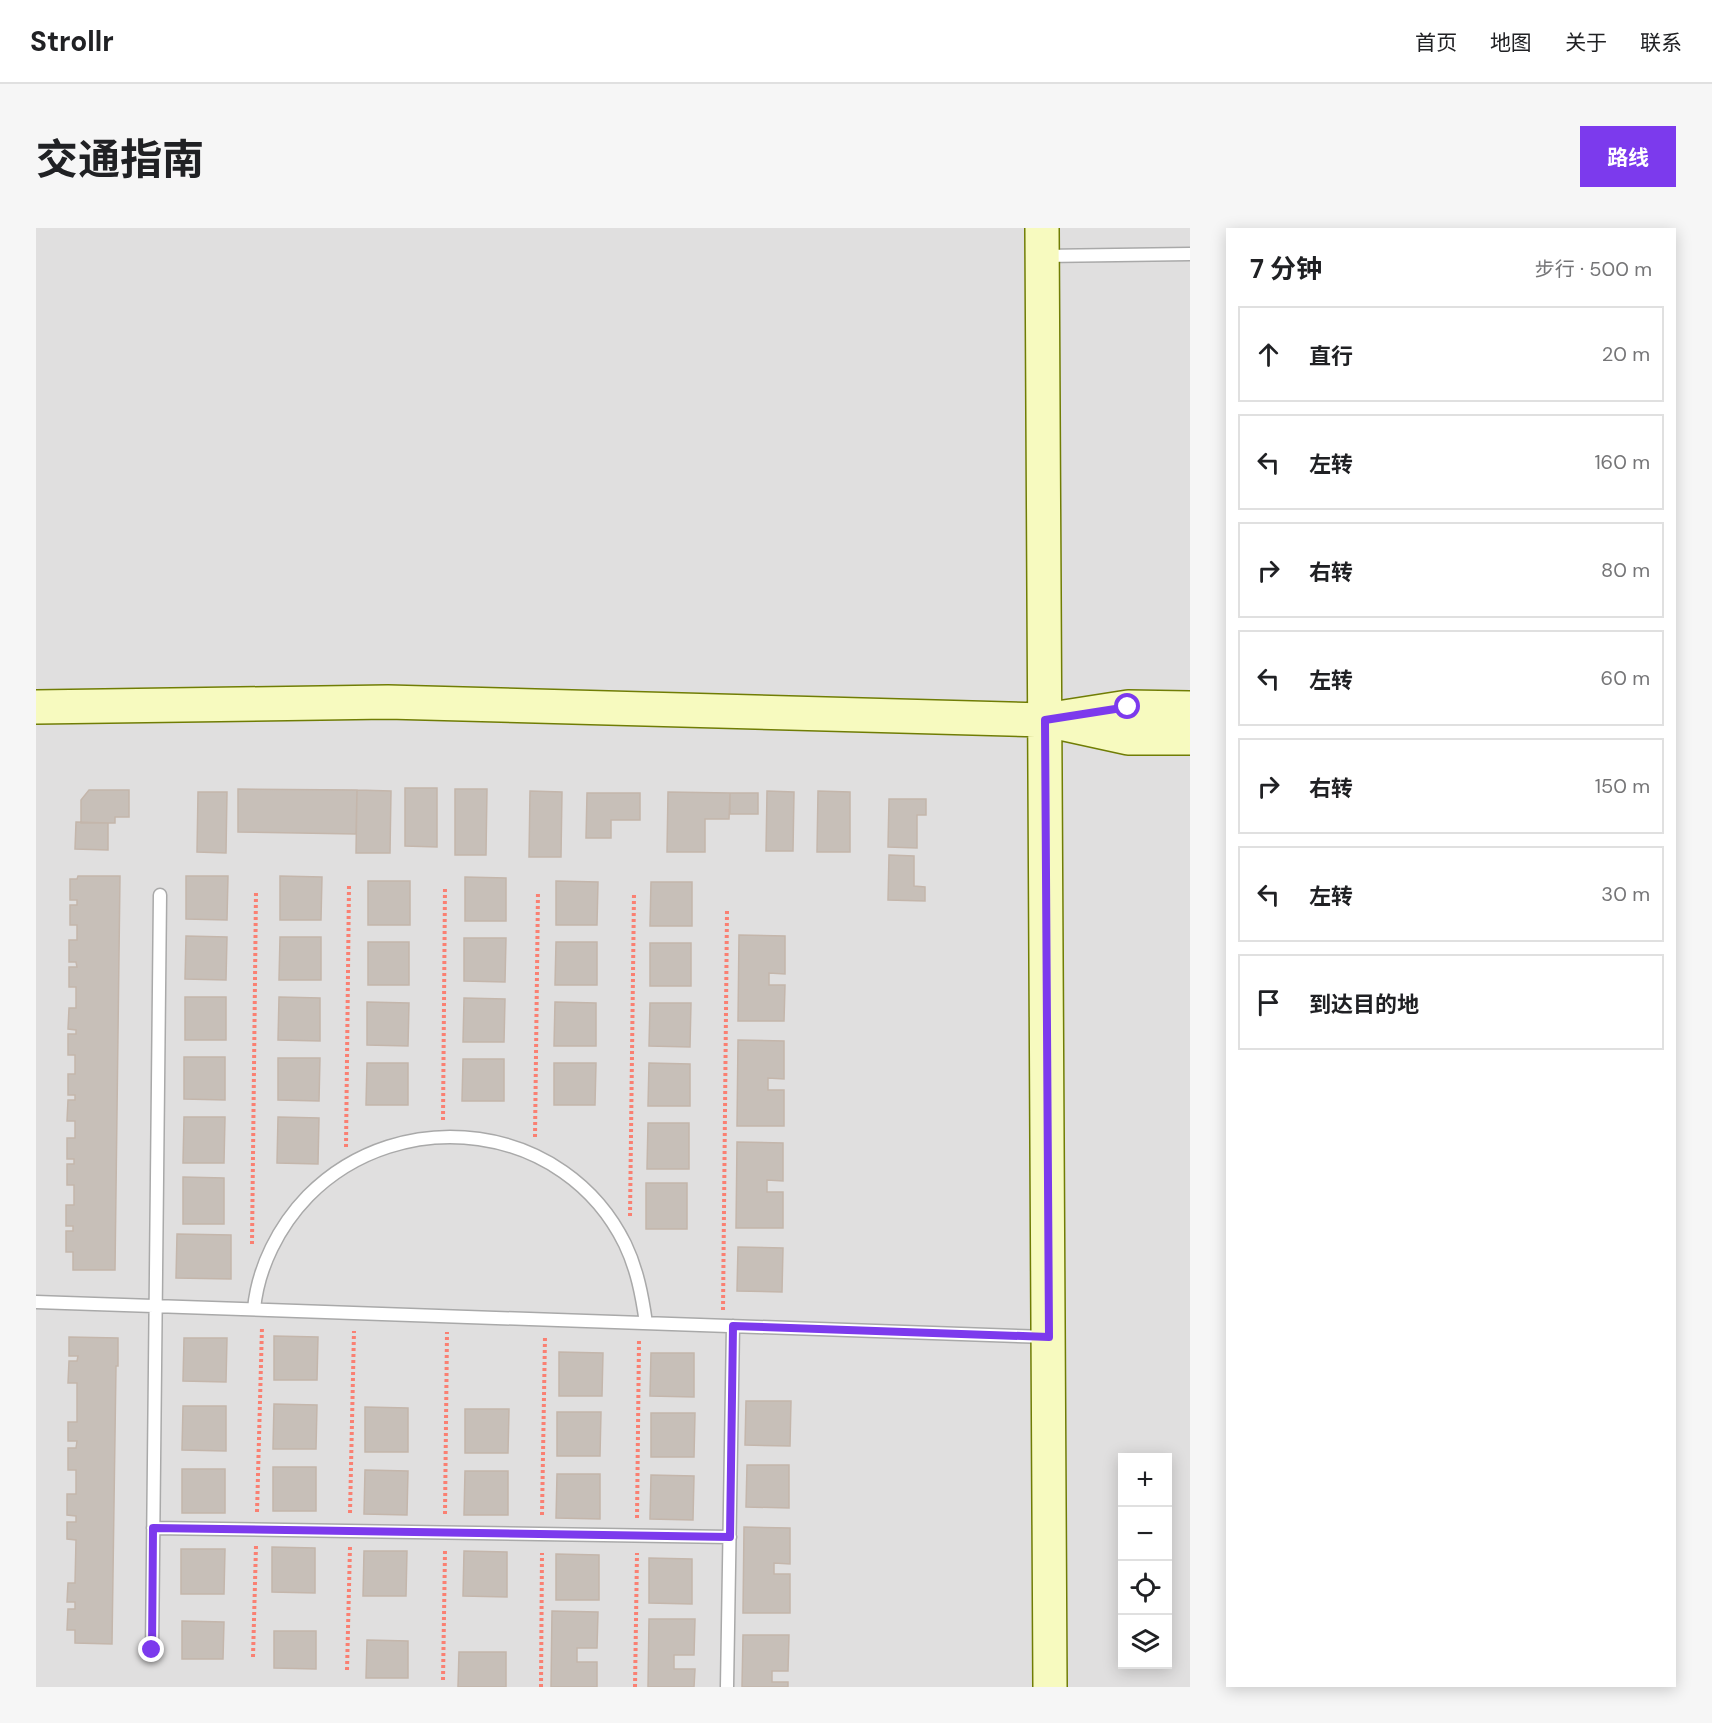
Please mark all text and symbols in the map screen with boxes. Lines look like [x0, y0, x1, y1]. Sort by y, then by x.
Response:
text: Strollr [30, 23, 114, 60]
text: 首页 [1415, 29, 1457, 57]
text: 地图 [1490, 29, 1532, 57]
text: 关于 [1565, 29, 1607, 57]
text: 联系 [1640, 29, 1682, 57]
button: 路线 [1580, 126, 1676, 187]
text: 交通指南 [36, 132, 204, 187]
text: 7 分钟 [1250, 252, 1322, 286]
text: 步行 · 500 m [1535, 256, 1652, 282]
icon: ahead [1252, 338, 1285, 371]
text: 20 m [1602, 341, 1650, 367]
text: 直行 [1309, 342, 1353, 371]
icon: left [1252, 446, 1285, 479]
text: 160 m [1594, 449, 1650, 475]
text: 左转 [1309, 450, 1353, 479]
icon: right [1252, 554, 1285, 587]
text: 80 m [1601, 557, 1650, 583]
text: 右转 [1309, 558, 1353, 587]
icon: left [1252, 662, 1285, 695]
text: 60 m [1601, 665, 1650, 691]
text: 左转 [1309, 666, 1353, 695]
route start [1114, 693, 1140, 719]
icon: right [1252, 770, 1285, 803]
text: 150 m [1595, 773, 1650, 799]
text: 右转 [1309, 774, 1353, 803]
icon: left [1252, 878, 1285, 911]
text: 30 m [1601, 881, 1650, 907]
text: 左转 [1309, 882, 1353, 911]
icon: arrive [1252, 986, 1285, 1019]
text: 到达目的地 [1309, 990, 1419, 1019]
map controls [1118, 1453, 1172, 1669]
button: + [1118, 1453, 1172, 1507]
button: − [1118, 1507, 1172, 1561]
button: locate [1118, 1561, 1172, 1615]
button: layers [1118, 1615, 1172, 1669]
route end [138, 1636, 164, 1662]

